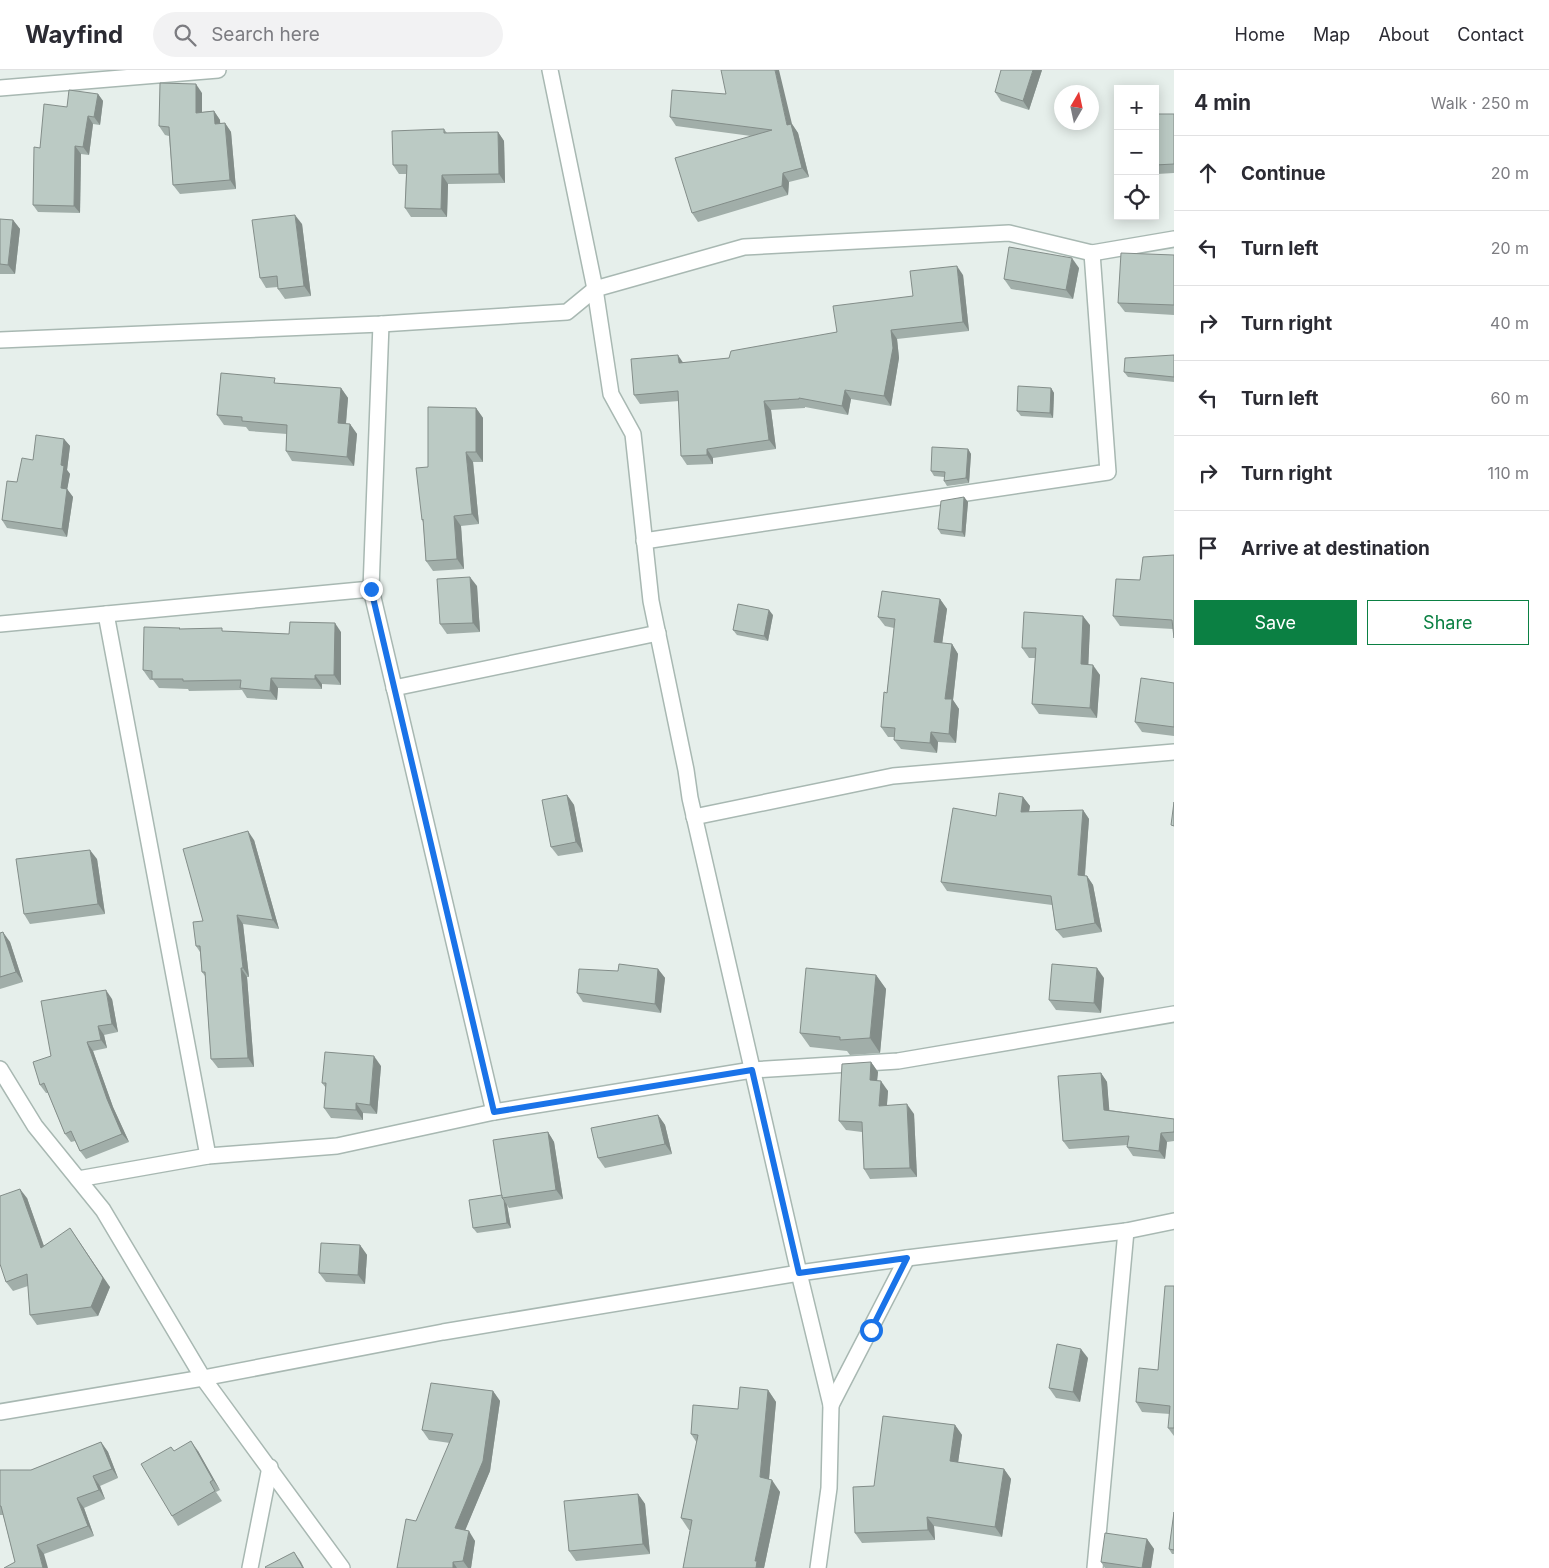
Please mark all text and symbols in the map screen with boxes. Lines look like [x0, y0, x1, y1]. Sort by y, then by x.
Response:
search box [153, 12, 503, 57]
text: Wayfind [25, 20, 123, 49]
icon: search [171, 21, 199, 49]
text: Search here [211, 23, 320, 46]
text: Home [1235, 24, 1285, 45]
text: Map [1313, 24, 1350, 45]
text: About [1378, 24, 1429, 45]
text: Contact [1457, 24, 1524, 45]
north arrow [1054, 85, 1099, 130]
map controls [1114, 85, 1159, 220]
button: + [1114, 85, 1159, 130]
text: 4 min [1194, 90, 1251, 115]
text: Walk · 250 m [1431, 93, 1529, 113]
button: − [1114, 130, 1159, 175]
icon: ahead [1194, 159, 1222, 187]
text: Continue [1241, 162, 1326, 185]
text: 20 m [1491, 163, 1529, 183]
button: locate [1114, 175, 1159, 220]
icon: left [1194, 234, 1222, 262]
text: Turn left [1241, 237, 1319, 260]
text: 20 m [1491, 238, 1529, 258]
icon: right [1194, 309, 1222, 337]
text: Turn right [1241, 312, 1332, 335]
text: 40 m [1490, 313, 1529, 333]
icon: left [1194, 384, 1222, 412]
text: Turn left [1241, 387, 1319, 410]
text: 60 m [1490, 388, 1529, 408]
icon: right [1194, 459, 1222, 487]
text: Turn right [1241, 462, 1332, 485]
text: 110 m [1487, 463, 1529, 483]
icon: arrive [1194, 534, 1222, 562]
text: Arrive at destination [1241, 537, 1430, 560]
route end [360, 578, 383, 601]
button: Save [1194, 600, 1357, 645]
button: Share [1367, 600, 1529, 645]
route start [860, 1319, 883, 1342]

